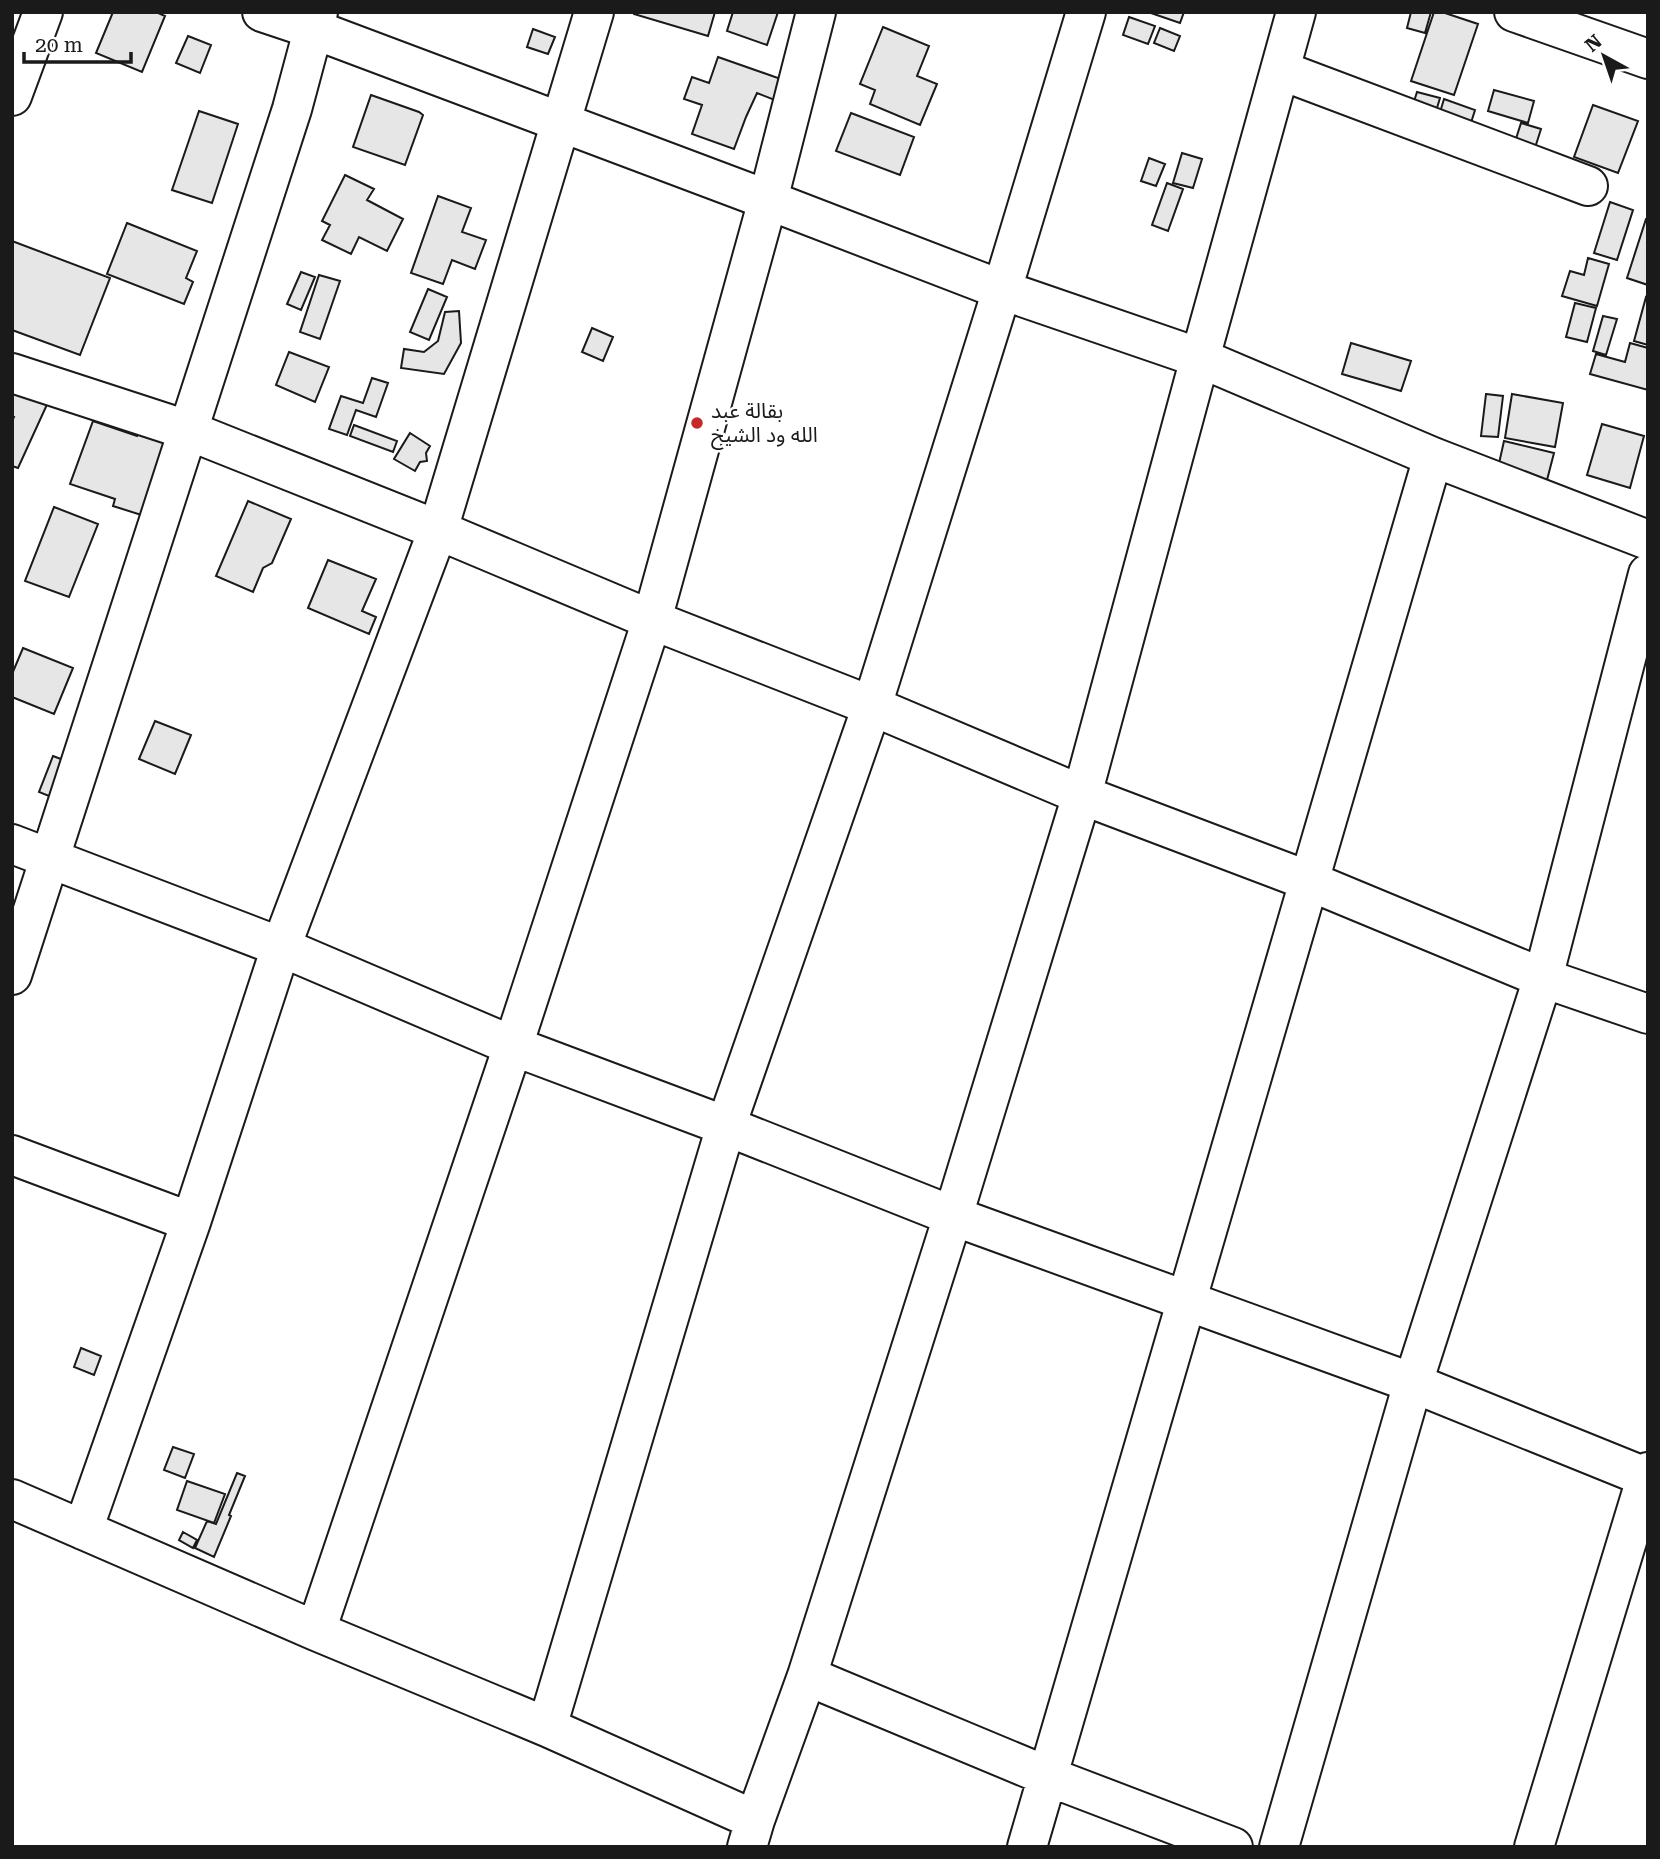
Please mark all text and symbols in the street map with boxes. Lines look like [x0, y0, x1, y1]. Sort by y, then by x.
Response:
scale bar [24, 21, 131, 65]
north arrow [1569, 21, 1639, 91]
text: N [1580, 30, 1607, 57]
text: 20 m [35, 33, 83, 57]
place label: بقالة عبد الله ود الشيخ [711, 399, 818, 450]
marker: بقالة عبد الله ود الشيخ [689, 415, 705, 431]

